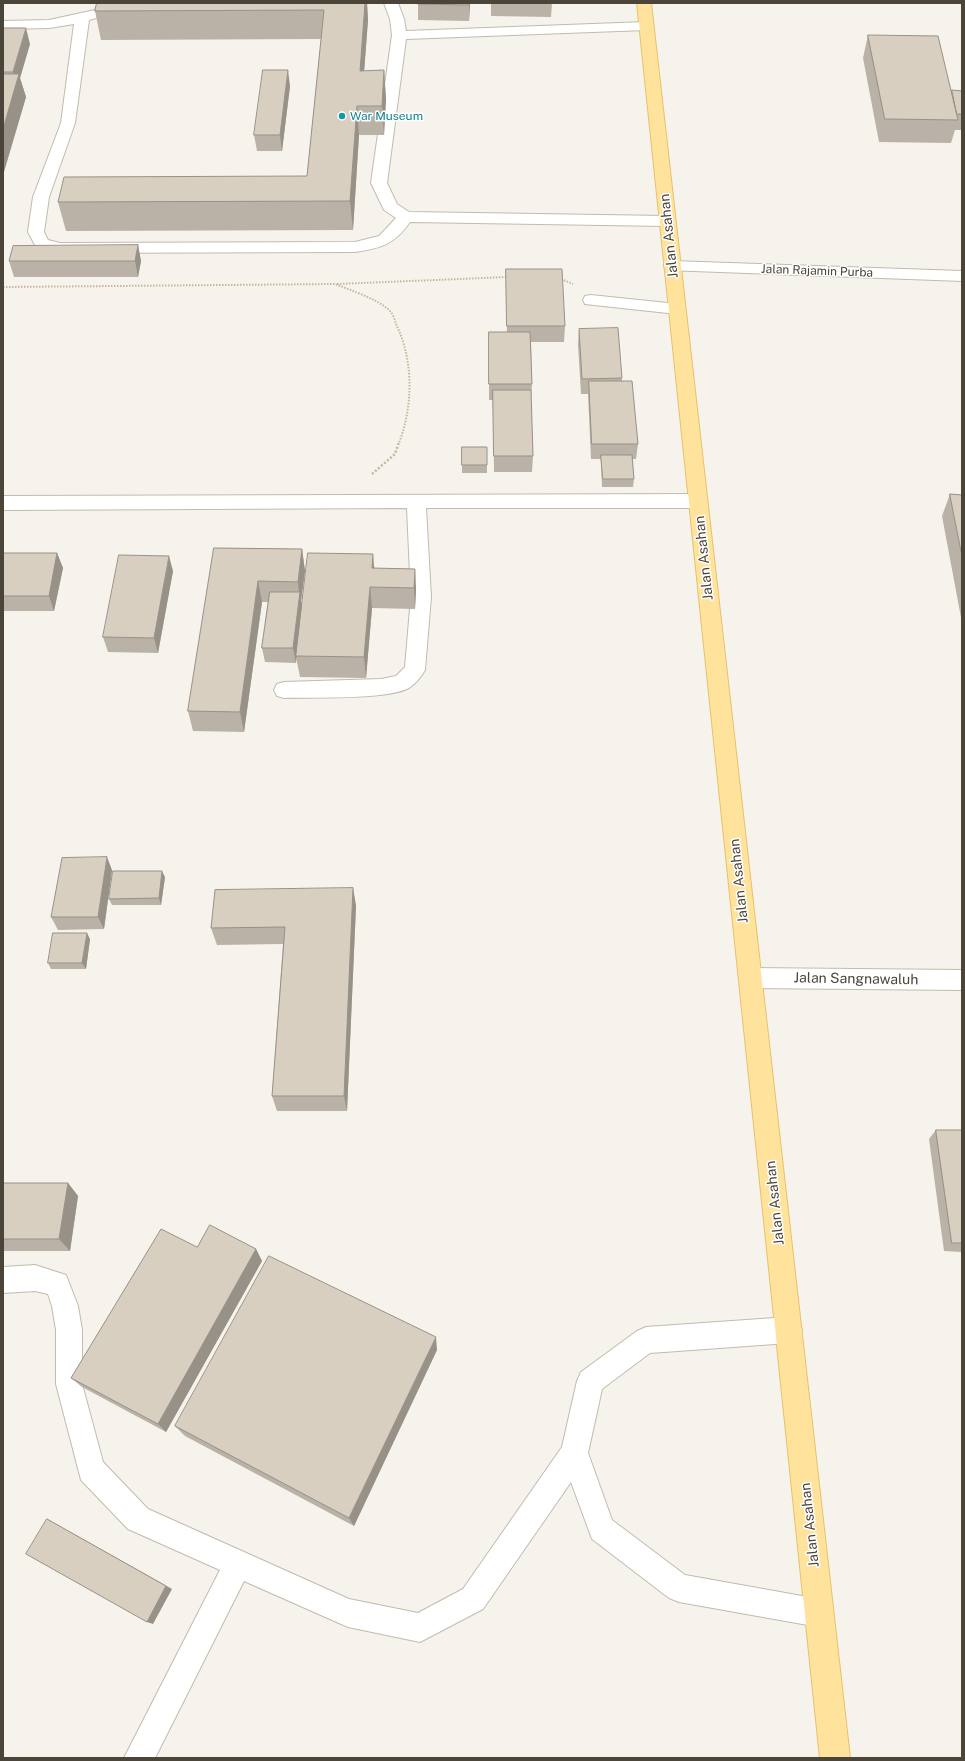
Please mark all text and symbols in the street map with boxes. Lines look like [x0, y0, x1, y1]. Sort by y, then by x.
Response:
place label: War Museum [350, 109, 423, 123]
marker: War Museum [337, 111, 347, 121]
street label: Jalan Asahan [656, 193, 682, 279]
street label: Jalan Rajamin Purba [761, 262, 873, 280]
street label: Jalan Asahan [691, 515, 717, 601]
street label: Jalan Asahan [726, 838, 752, 924]
street label: Jalan Sangnawaluh [793, 970, 919, 988]
street label: Jalan Asahan [762, 1160, 788, 1246]
street label: Jalan Asahan [797, 1482, 823, 1568]

